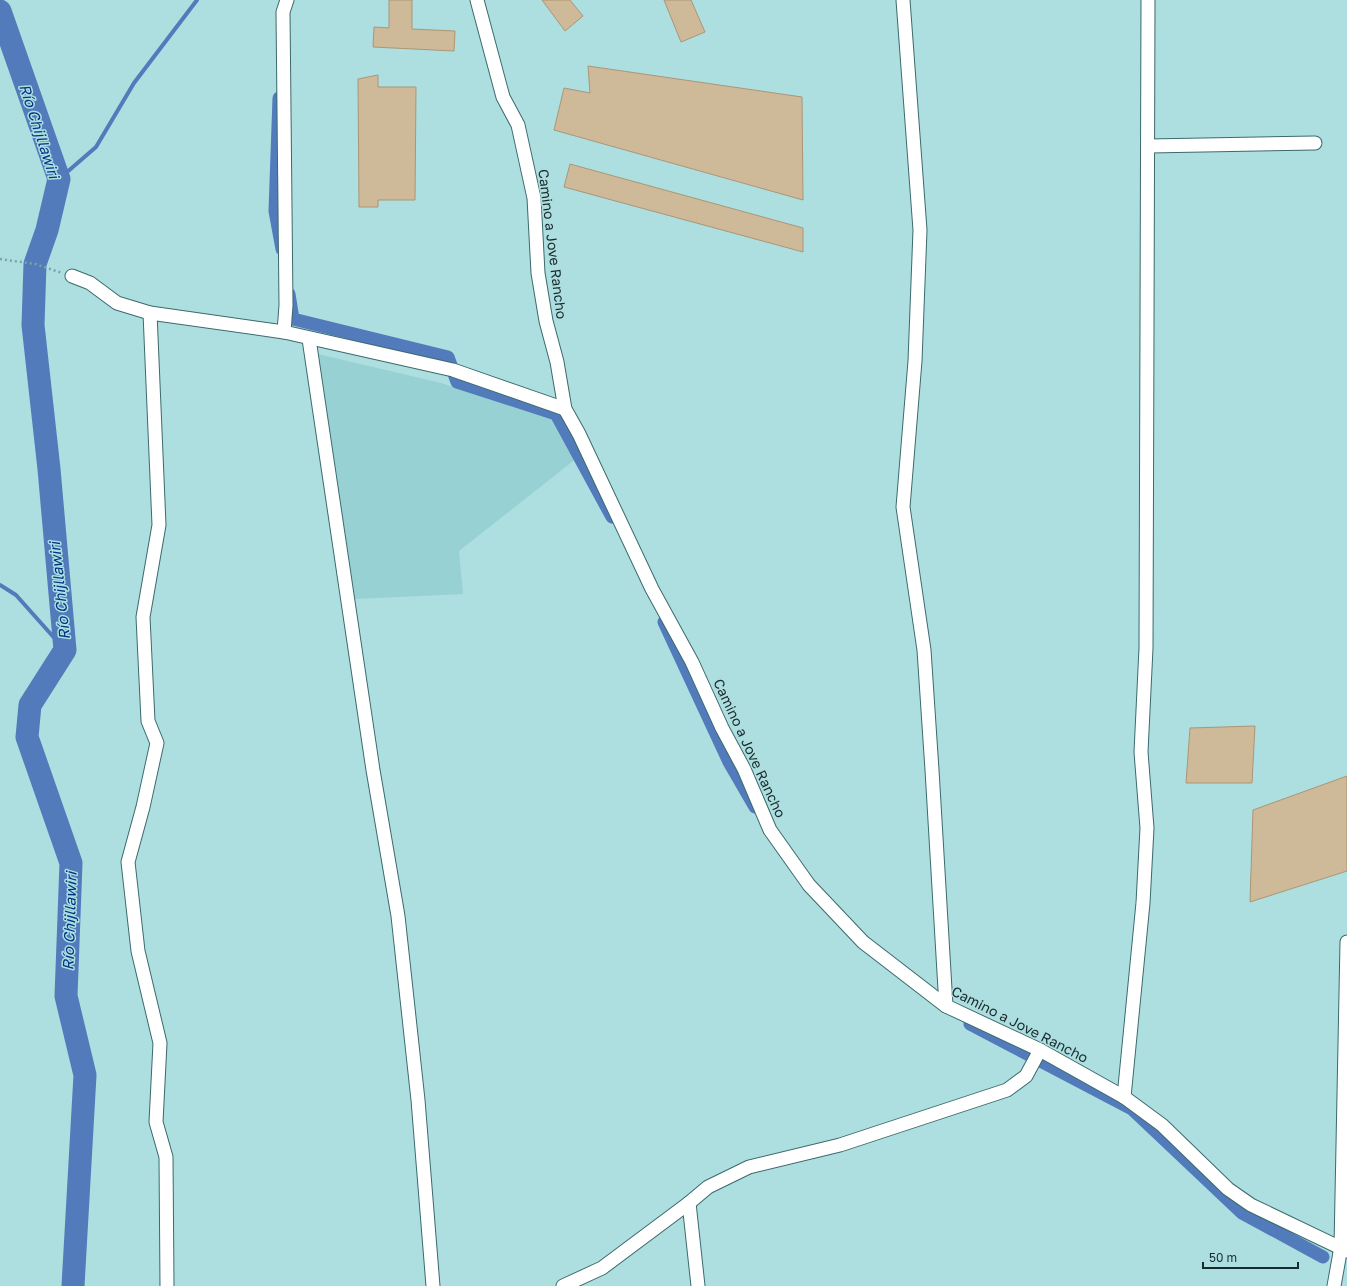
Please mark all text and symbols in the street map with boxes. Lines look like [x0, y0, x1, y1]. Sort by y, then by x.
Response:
water label: Río Chijllawiri [15, 81, 64, 183]
street label: Camino a Jove Rancho [535, 168, 571, 320]
water label: Río Chijllawiri [45, 539, 74, 641]
street label: Camino a Jove Rancho [710, 676, 790, 820]
water label: Río Chijllawiri [58, 870, 81, 971]
street label: Camino a Jove Rancho [949, 982, 1091, 1066]
scale bar [1203, 1244, 1298, 1270]
text: 50 m [1209, 1250, 1237, 1265]

